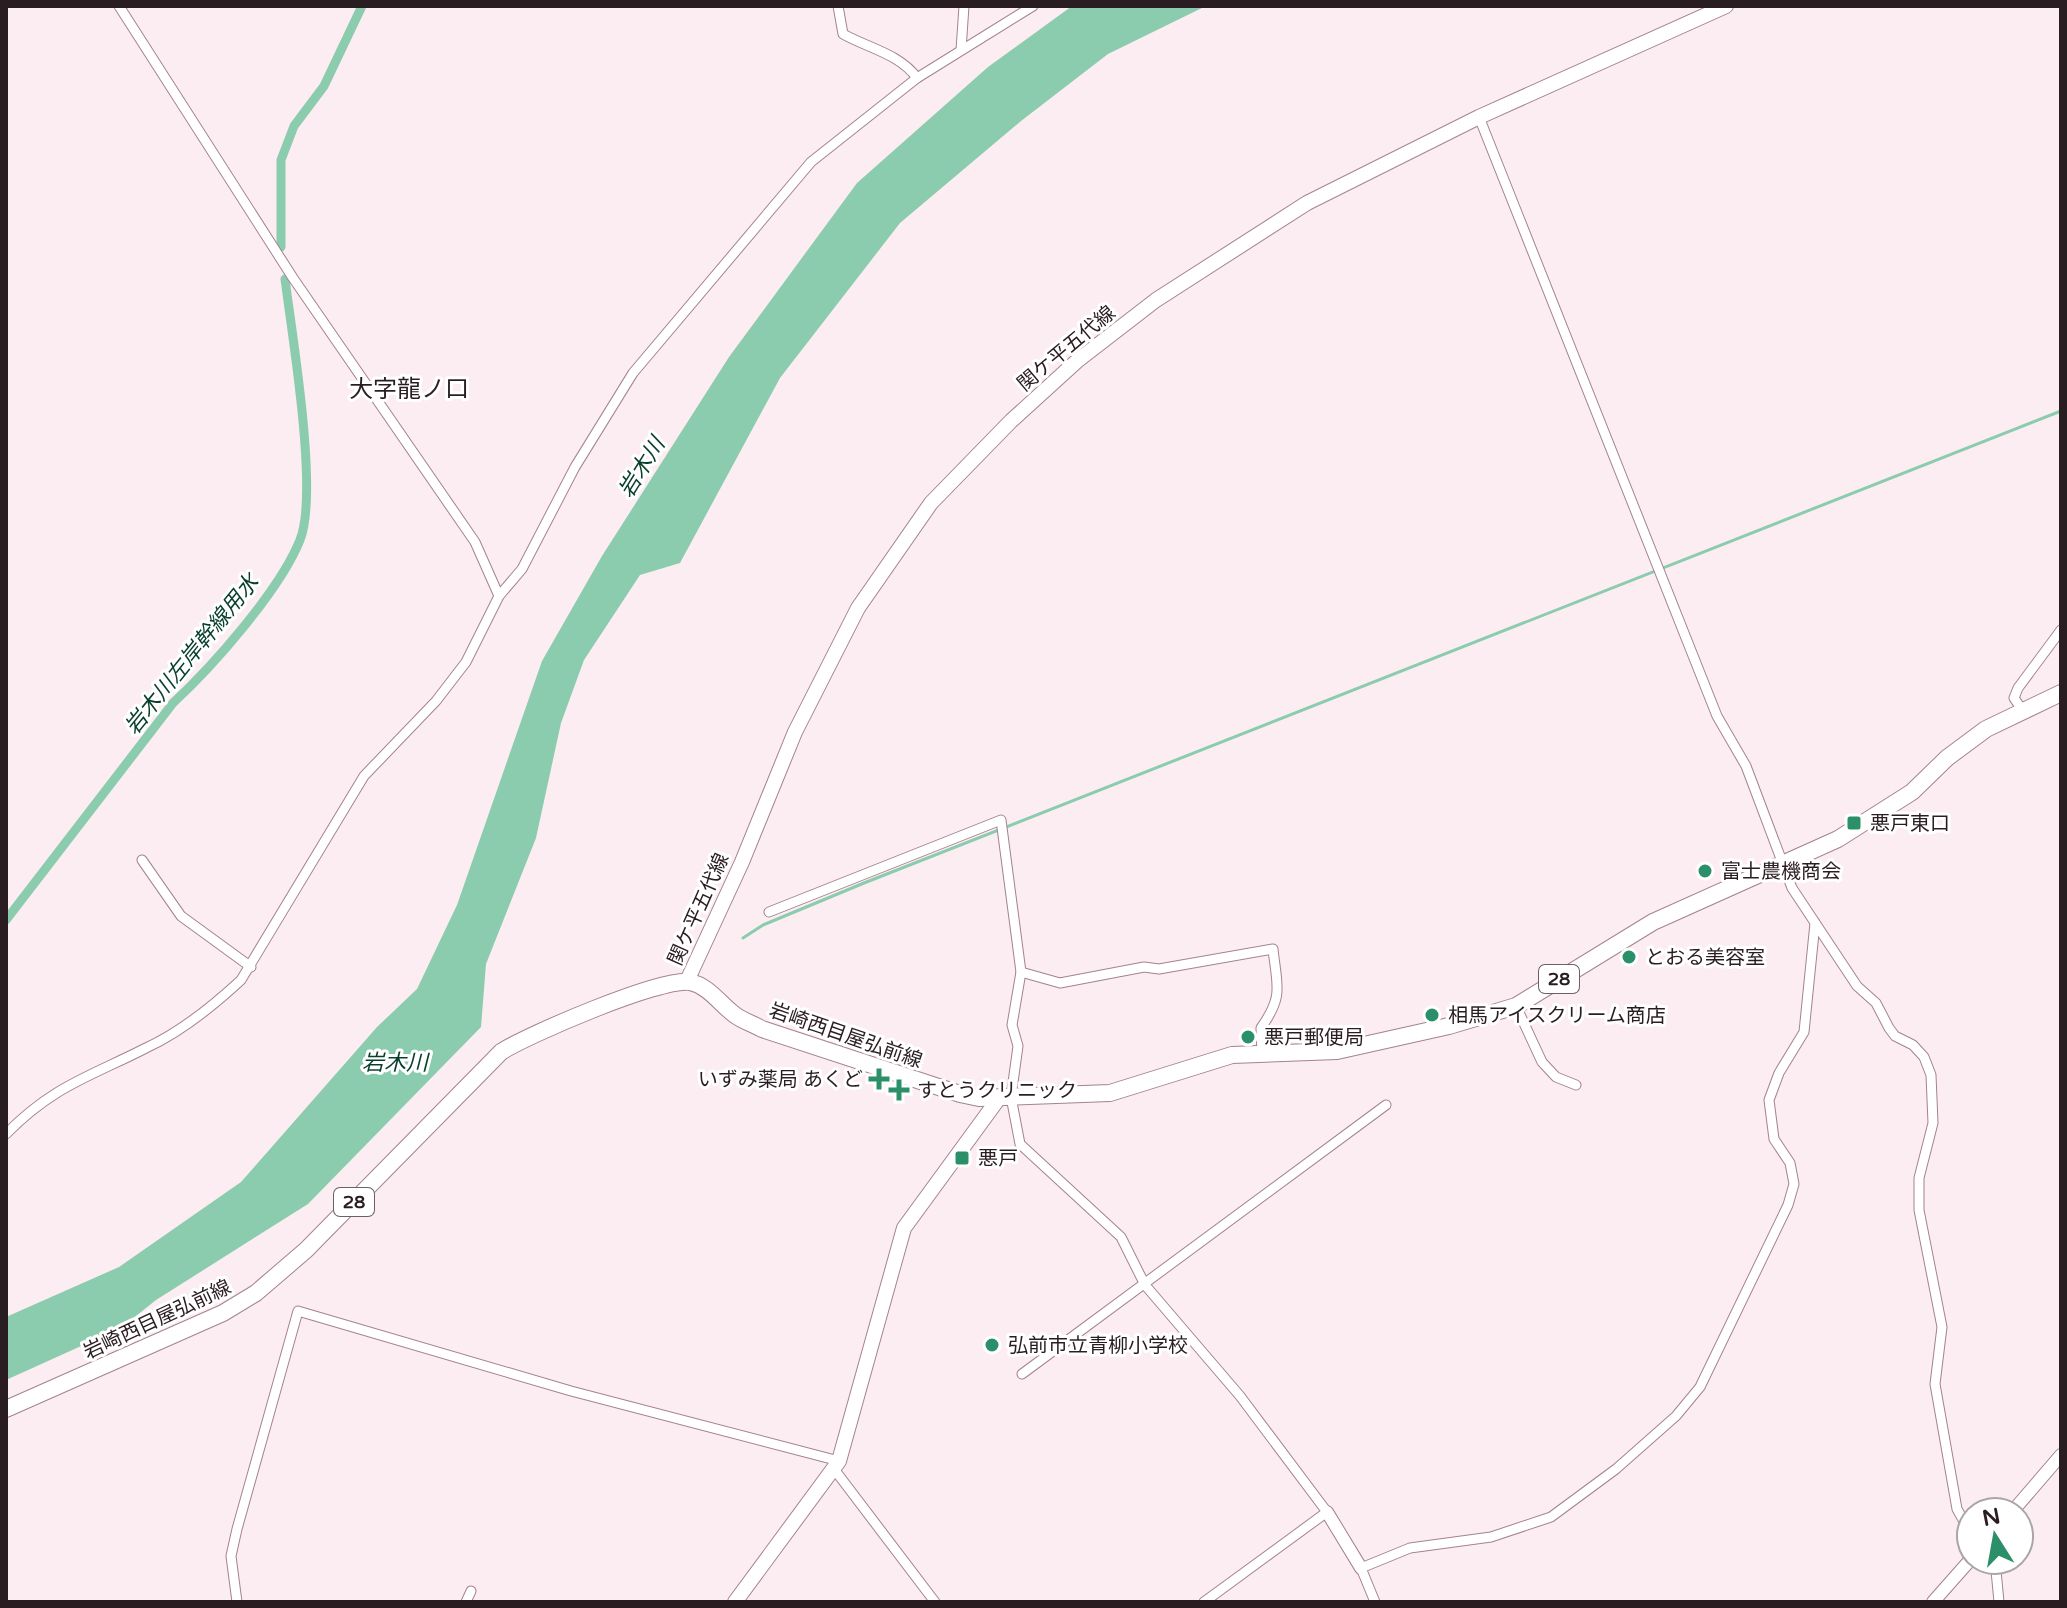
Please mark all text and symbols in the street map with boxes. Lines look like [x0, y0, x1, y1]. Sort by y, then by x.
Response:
street label: 関ケ平五代線 [1013, 301, 1120, 397]
district label: 大字龍ノ口 [349, 375, 469, 404]
water label: 岩木川 [613, 431, 671, 502]
water label: 岩木川左岸幹線用水 [119, 568, 265, 740]
place label: 悪戸東口 [1870, 812, 1950, 836]
marker: 悪戸東口 [1845, 814, 1863, 832]
street label: 関ケ平五代線 [664, 850, 734, 969]
place label: 富士農機商会 [1721, 860, 1841, 884]
marker: 富士農機商会 [1696, 862, 1714, 880]
place label: とおる美容室 [1645, 946, 1765, 970]
marker: とおる美容室 [1620, 948, 1638, 966]
road number: 28 [1539, 965, 1579, 993]
street label: 岩崎西目屋弘前線 [766, 999, 925, 1073]
place label: 相馬アイスクリーム商店 [1448, 1004, 1666, 1028]
marker: 相馬アイスクリーム商店 [1423, 1006, 1441, 1024]
place label: 悪戸郵便局 [1264, 1026, 1364, 1050]
marker: 悪戸郵便局 [1239, 1028, 1257, 1046]
water label: 岩木川 [362, 1050, 430, 1076]
place label: いずみ薬局 あくど [698, 1068, 863, 1092]
marker: いずみ薬局 あくど [870, 1070, 888, 1088]
marker: すとうクリニック [888, 1079, 910, 1101]
place label: すとうクリニック [917, 1079, 1077, 1103]
place label: 悪戸 [978, 1147, 1018, 1171]
marker: 悪戸 [953, 1149, 971, 1167]
road number: 28 [334, 1188, 374, 1216]
street label: 岩崎西目屋弘前線 [80, 1275, 235, 1365]
place label: 弘前市立青柳小学校 [1008, 1334, 1188, 1358]
marker: 弘前市立青柳小学校 [983, 1336, 1001, 1354]
north arrow [1955, 1496, 2035, 1576]
text: N [1980, 1503, 2003, 1532]

